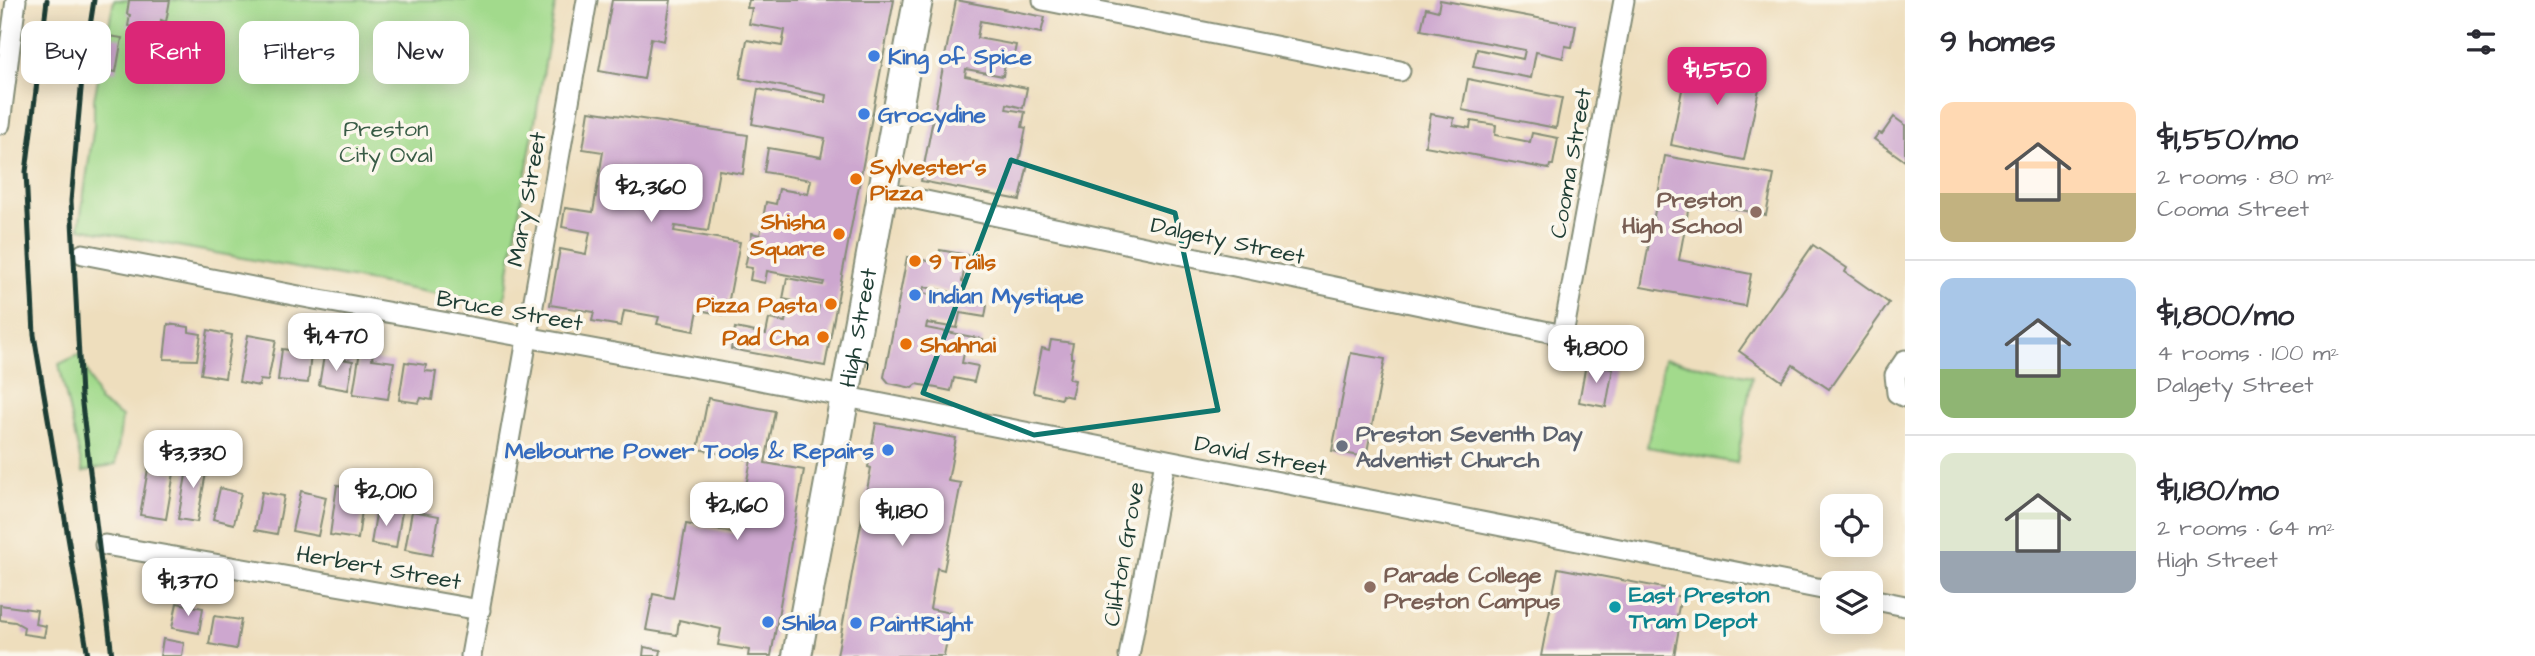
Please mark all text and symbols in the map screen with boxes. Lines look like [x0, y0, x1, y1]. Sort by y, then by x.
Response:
chip: Buy [21, 21, 111, 84]
chip: Rent [125, 21, 225, 84]
chip: Filters [239, 21, 359, 84]
chip: New [373, 21, 469, 84]
text: 9 homes [1940, 21, 2055, 63]
icon: filters [2462, 23, 2500, 61]
place label: King of Spice [888, 41, 1032, 74]
marker: King of Spice [866, 48, 882, 64]
pin: $1,550 [1660, 48, 1774, 107]
text: $1,550 [1684, 54, 1750, 86]
street label: Cooma Street [1542, 85, 1600, 241]
place label: Grocydine [878, 99, 987, 133]
marker: Grocydine [856, 106, 872, 122]
park label: Preston City Oval [339, 113, 433, 172]
text: $1,550/mo [2157, 119, 2298, 161]
street label: Mary Street [499, 129, 556, 269]
icon: home [1996, 130, 2080, 214]
place label: Sylvester’s Pizza [869, 151, 987, 209]
text: 2 rooms · 80 m² [2157, 161, 2334, 193]
pin: $2,360 [594, 164, 708, 224]
text: $2,360 [616, 171, 686, 203]
marker: Sylvester’s Pizza [848, 171, 864, 187]
place label: Preston High School [1622, 184, 1742, 243]
text: Cooma Street [2157, 193, 2309, 225]
marker: Preston High School [1748, 204, 1764, 220]
place label: Shisha Square [749, 206, 826, 264]
street label: Dalgety Street [1148, 209, 1308, 274]
marker: Shisha Square [831, 226, 847, 242]
place label: 9 Tails [929, 246, 996, 278]
marker: 9 Tails [907, 253, 923, 269]
street label: High Street [832, 265, 885, 390]
place label: Indian Mystique [929, 280, 1084, 314]
street label: Bruce Street [434, 282, 586, 340]
marker: Indian Mystique [907, 287, 923, 303]
place label: Pizza Pasta [696, 289, 817, 321]
text: $1,800/mo [2157, 295, 2294, 337]
marker: Pizza Pasta [823, 296, 839, 312]
icon: home [1996, 306, 2080, 390]
pin: $1,470 [279, 314, 393, 373]
text: $1,470 [304, 320, 368, 352]
place label: Pad Cha [722, 322, 809, 354]
pin: $1,800 [1539, 326, 1653, 385]
marker: Pad Cha [815, 329, 831, 345]
place label: Shahnai [919, 329, 996, 361]
text: $1,800 [1564, 332, 1628, 364]
marker: Shahnai [898, 336, 914, 352]
text: 4 rooms · 100 m² [2157, 337, 2339, 369]
text: Dalgety Street [2157, 369, 2314, 401]
place label: Preston Seventh Day Adventist Church [1356, 418, 1583, 476]
street label: David Street [1192, 427, 1330, 485]
pin: $3,330 [136, 430, 250, 490]
place label: Melbourne Power Tools & Repairs [505, 435, 874, 467]
text: $3,330 [160, 437, 226, 469]
marker: Preston Seventh Day Adventist Church [1334, 438, 1350, 454]
marker: Melbourne Power Tools & Repairs [880, 442, 896, 458]
pin: $2,010 [329, 468, 443, 528]
text: $1,180/mo [2157, 470, 2279, 512]
text: $2,010 [355, 475, 417, 507]
street label: Clifton Grove [1096, 480, 1152, 629]
icon: home [1996, 481, 2080, 565]
pin: $2,160 [680, 482, 794, 542]
text: $2,160 [706, 489, 768, 521]
pin: $1,180 [845, 489, 959, 548]
map controls [1820, 494, 1883, 634]
button: locate [1820, 494, 1883, 557]
text: $1,180 [876, 495, 928, 527]
text: 2 rooms · 64 m² [2157, 512, 2335, 544]
street label: Herbert Street [294, 538, 464, 598]
text: High Street [2157, 544, 2278, 576]
pin: $1,370 [131, 558, 245, 618]
place label: Parade College Preston Campus [1384, 559, 1561, 617]
text: $1,370 [158, 565, 218, 597]
button: layers [1820, 571, 1883, 634]
marker: Parade College Preston Campus [1362, 579, 1378, 595]
place label: East Preston Tram Depot [1628, 579, 1770, 637]
marker: East Preston Tram Depot [1607, 599, 1623, 615]
place label: Shiba [781, 607, 837, 639]
place label: PaintRight [870, 608, 974, 641]
marker: Shiba [760, 614, 776, 630]
marker: PaintRight [848, 615, 864, 631]

